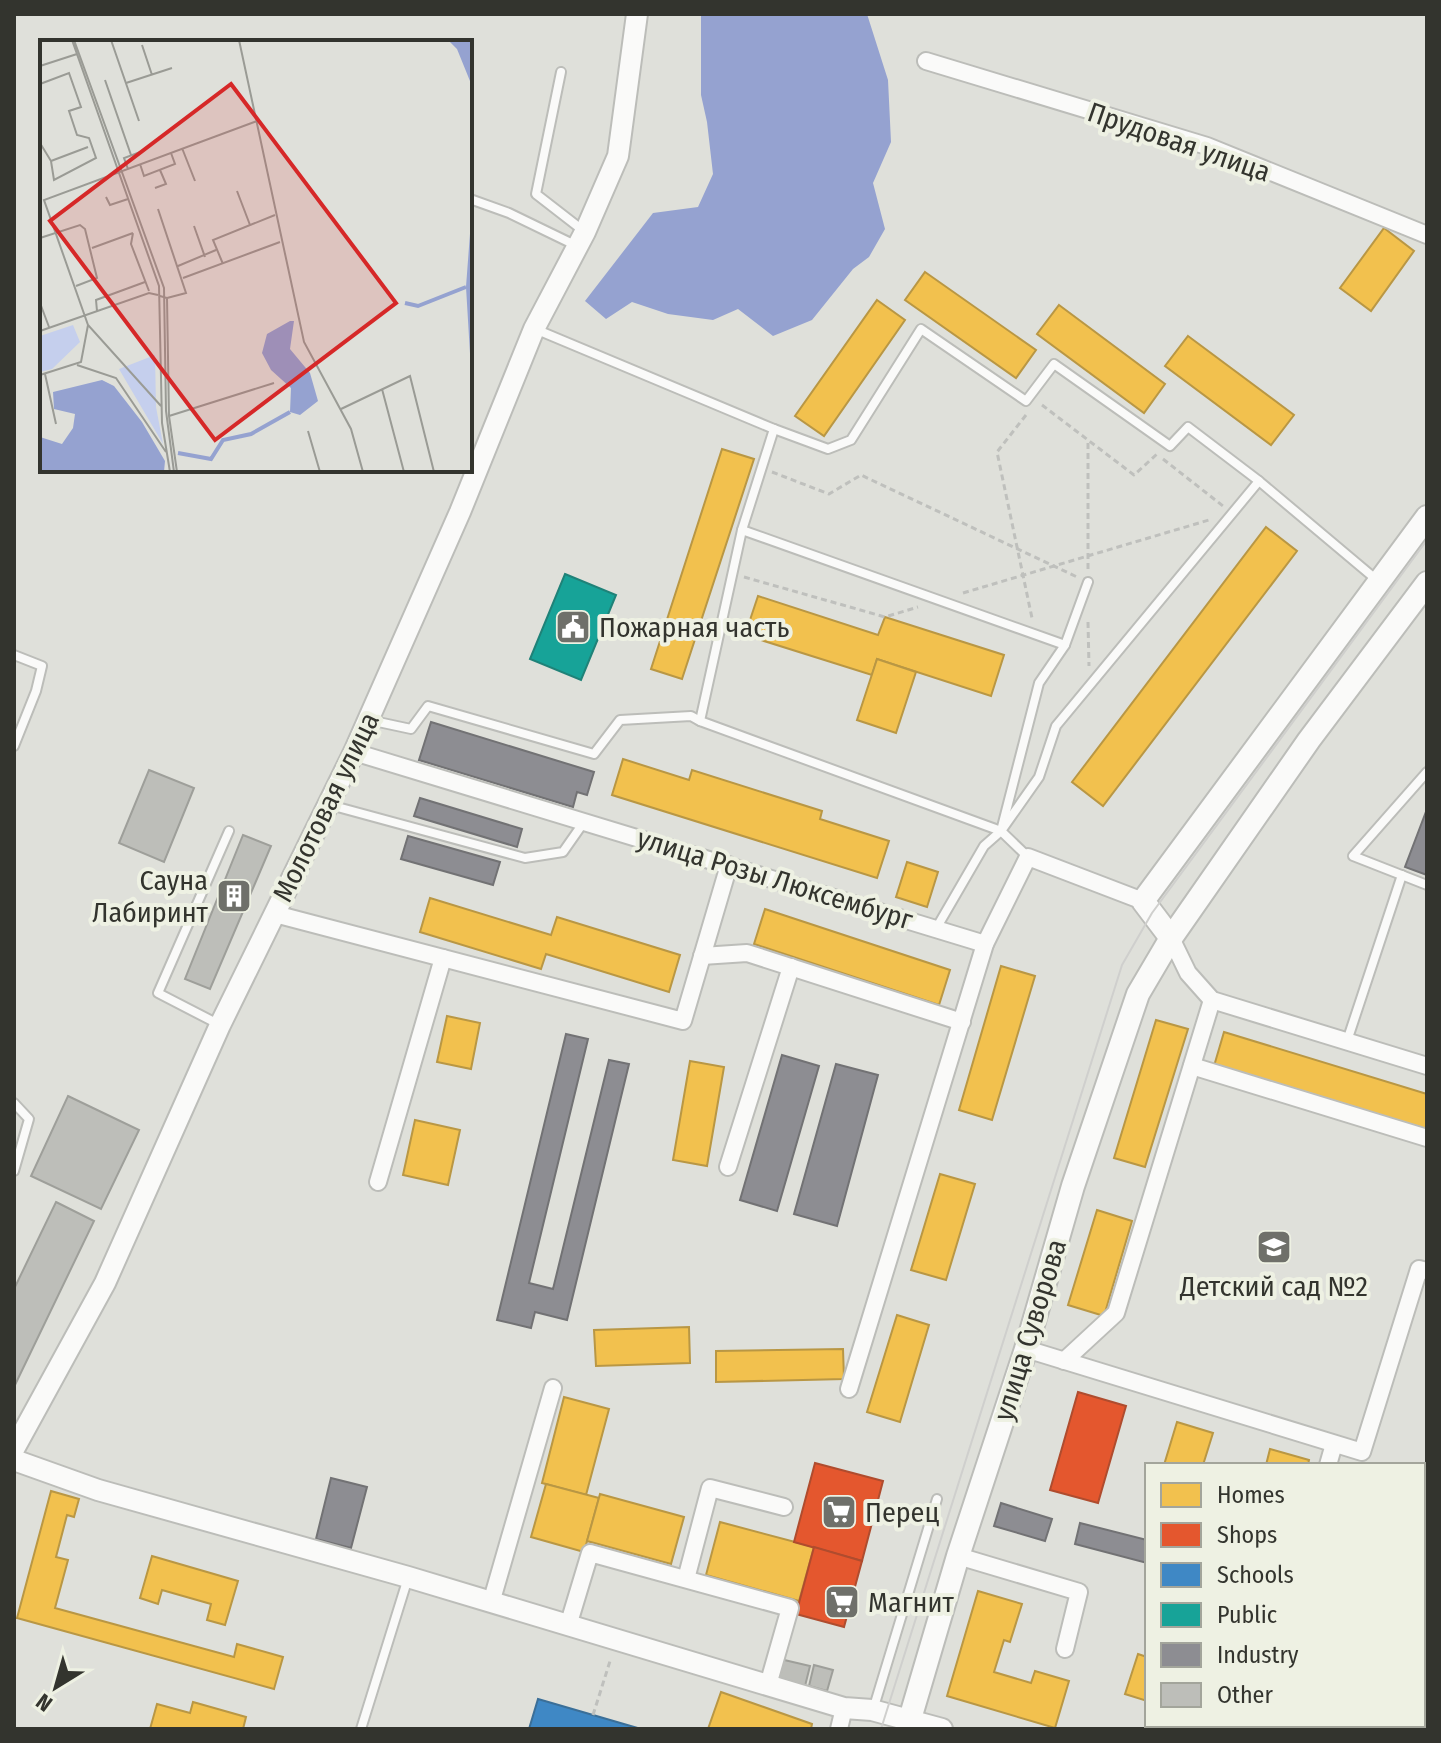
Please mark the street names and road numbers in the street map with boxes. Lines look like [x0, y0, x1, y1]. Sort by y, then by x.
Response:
street label: Прудовая улица [1083, 95, 1275, 189]
street label: Молотовая улица [266, 707, 386, 907]
street label: улица Розы Люксембург [633, 821, 917, 937]
street label: улица Суворова [987, 1235, 1073, 1425]

